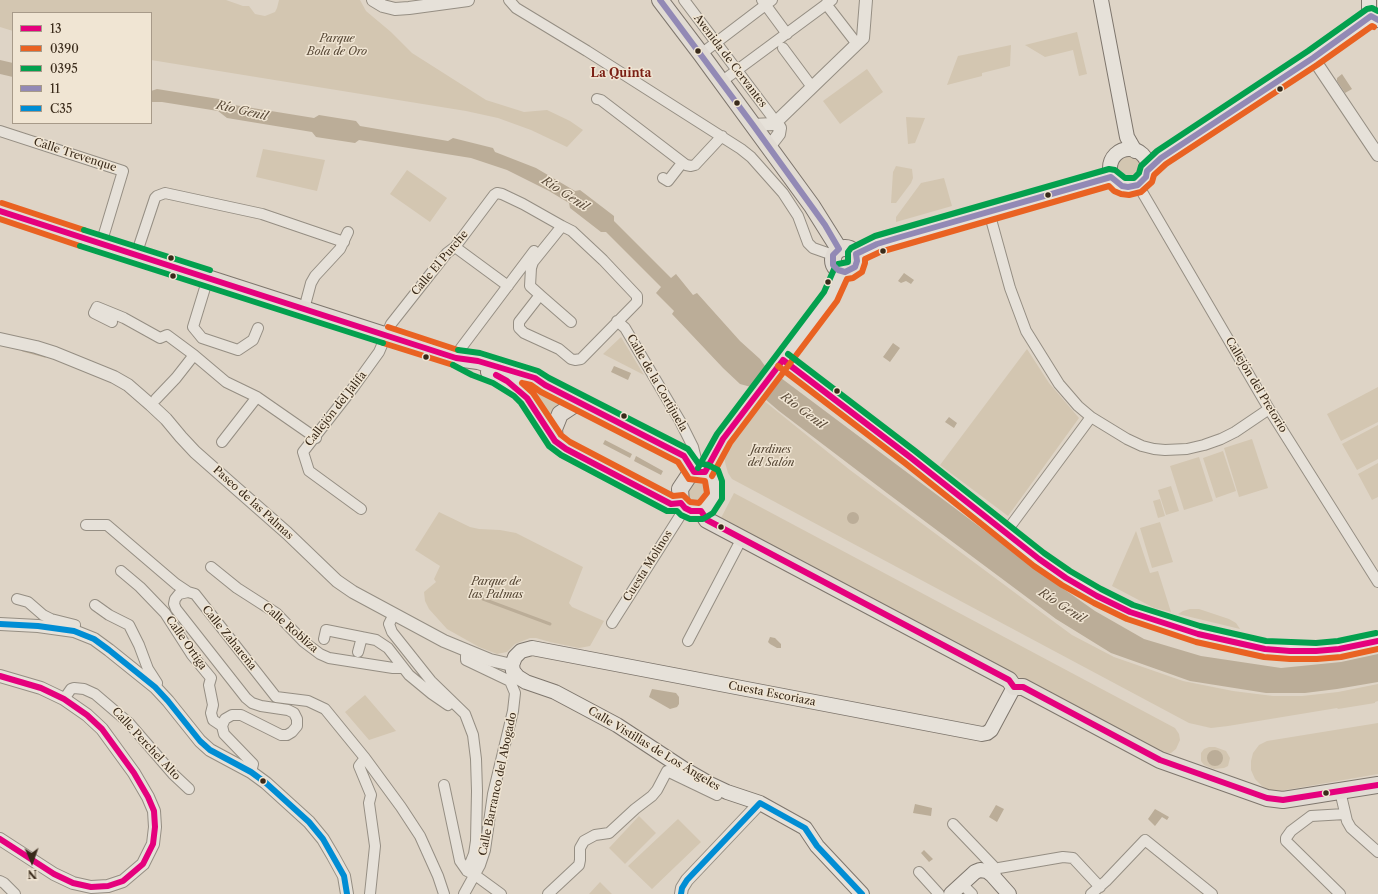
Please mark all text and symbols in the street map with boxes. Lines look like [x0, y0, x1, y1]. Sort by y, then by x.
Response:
legend [12, 12, 152, 124]
street label: Avenida de Cervantes [691, 12, 769, 110]
text: 13 [50, 21, 62, 36]
park label: Parque Bola de Oro [307, 32, 367, 58]
text: 0390 [50, 41, 79, 56]
unlabelled marker [693, 46, 703, 56]
text: 0395 [50, 61, 78, 76]
district label: La Quinta [591, 67, 651, 81]
text: 11 [50, 81, 60, 96]
unlabelled marker [1275, 84, 1285, 94]
water label: Río Genil [215, 98, 269, 124]
unlabelled marker [732, 98, 742, 108]
text: C35 [50, 101, 72, 116]
street label: Calle Trevenque [32, 135, 118, 175]
water label: Río Genil [539, 174, 591, 214]
unlabelled marker [1043, 190, 1053, 200]
street label: Calle El Purche [409, 228, 471, 298]
unlabelled marker [878, 246, 888, 256]
unlabelled marker [166, 253, 176, 263]
unlabelled marker [168, 271, 178, 281]
unlabelled marker [823, 277, 833, 287]
street label: Calle de la Cortijuela [624, 332, 690, 434]
street label: Callejón del Pretorio [1222, 335, 1290, 435]
unlabelled marker [421, 352, 431, 362]
street label: Callejón del Jalifa [303, 369, 369, 449]
unlabelled marker [832, 386, 842, 396]
water label: Río Genil [778, 389, 828, 433]
unlabelled marker [619, 411, 629, 421]
park label: Jardines del Salón [748, 443, 794, 469]
street label: Paseo de las Palmas [210, 464, 296, 542]
unlabelled marker [716, 522, 726, 532]
street label: Cuesta Molinos [621, 528, 675, 604]
park label: Parque de las Palmas [469, 575, 523, 601]
water label: Río Genil [1036, 586, 1088, 626]
street label: Calle Robliza [260, 600, 320, 656]
street label: Calle Zahareña [199, 603, 259, 673]
street label: Calle Ortiga [163, 614, 209, 672]
street label: Cuesta Escoriaza [727, 679, 817, 709]
street label: Calle Vistillas de Los Ángeles [586, 704, 722, 794]
street label: Calle Perchel Alto [109, 705, 183, 783]
street label: Calle Barranco del Abogado [476, 711, 520, 857]
unlabelled marker [258, 776, 268, 786]
unlabelled marker [1321, 788, 1331, 798]
north arrow [12, 842, 52, 882]
text: N [27, 867, 37, 881]

